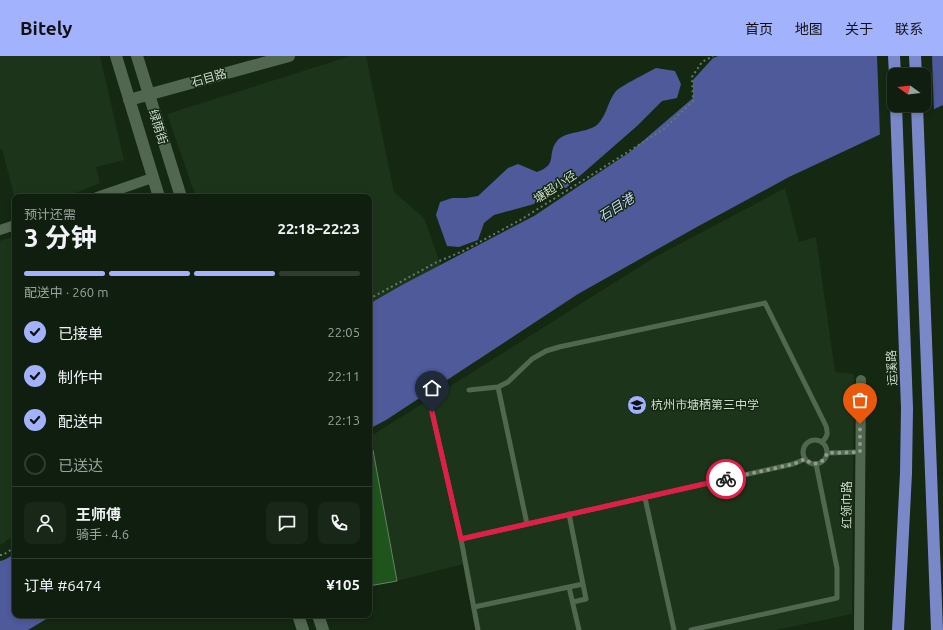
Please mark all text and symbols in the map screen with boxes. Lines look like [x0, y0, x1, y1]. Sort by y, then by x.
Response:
text: Bitely [20, 17, 72, 39]
text: 首页 [745, 21, 773, 37]
text: 地图 [795, 21, 823, 37]
text: 关于 [845, 21, 873, 37]
text: 联系 [895, 21, 923, 37]
street label: 石目路 [190, 66, 228, 89]
north arrow [887, 68, 931, 112]
map controls [887, 68, 931, 112]
street label: 绿荫街 [147, 108, 170, 146]
street label: 塘超小径 [531, 168, 578, 205]
water label: 石目港 [596, 189, 638, 223]
text: 预计还需 [24, 207, 76, 221]
text: 22:18–22:23 [277, 220, 360, 237]
text: 3 分钟 [24, 223, 97, 252]
text: 配送中 · 260 m [24, 285, 108, 299]
icon: check [24, 321, 46, 343]
text: 已接单 [58, 325, 103, 342]
text: 22:05 [327, 325, 360, 339]
street label: 运溪路 [884, 350, 899, 386]
icon: check [24, 365, 46, 387]
text: 制作中 [58, 369, 103, 386]
text: 22:11 [327, 369, 360, 383]
pin [415, 371, 449, 412]
icon: home [421, 377, 443, 399]
pin [843, 383, 877, 424]
icon: bag [849, 389, 871, 411]
school or university icon: 杭州市塘栖第三中学 [626, 394, 648, 416]
place label: 杭州市塘栖第三中学 [651, 398, 759, 411]
icon: check [24, 409, 46, 431]
text: 配送中 [58, 413, 103, 430]
text: 22:13 [327, 413, 360, 427]
text: 已送达 [58, 457, 103, 474]
courier [706, 459, 746, 499]
icon: bike [715, 468, 737, 490]
street label: 红领巾路 [840, 481, 853, 529]
button: person [24, 502, 66, 544]
button: chat [266, 502, 308, 544]
button: phone [318, 502, 360, 544]
text: 王师傅 [76, 506, 121, 523]
text: 骑手 · 4.6 [76, 527, 129, 541]
text: ¥105 [326, 576, 360, 593]
text: 订单 #6474 [24, 577, 101, 594]

